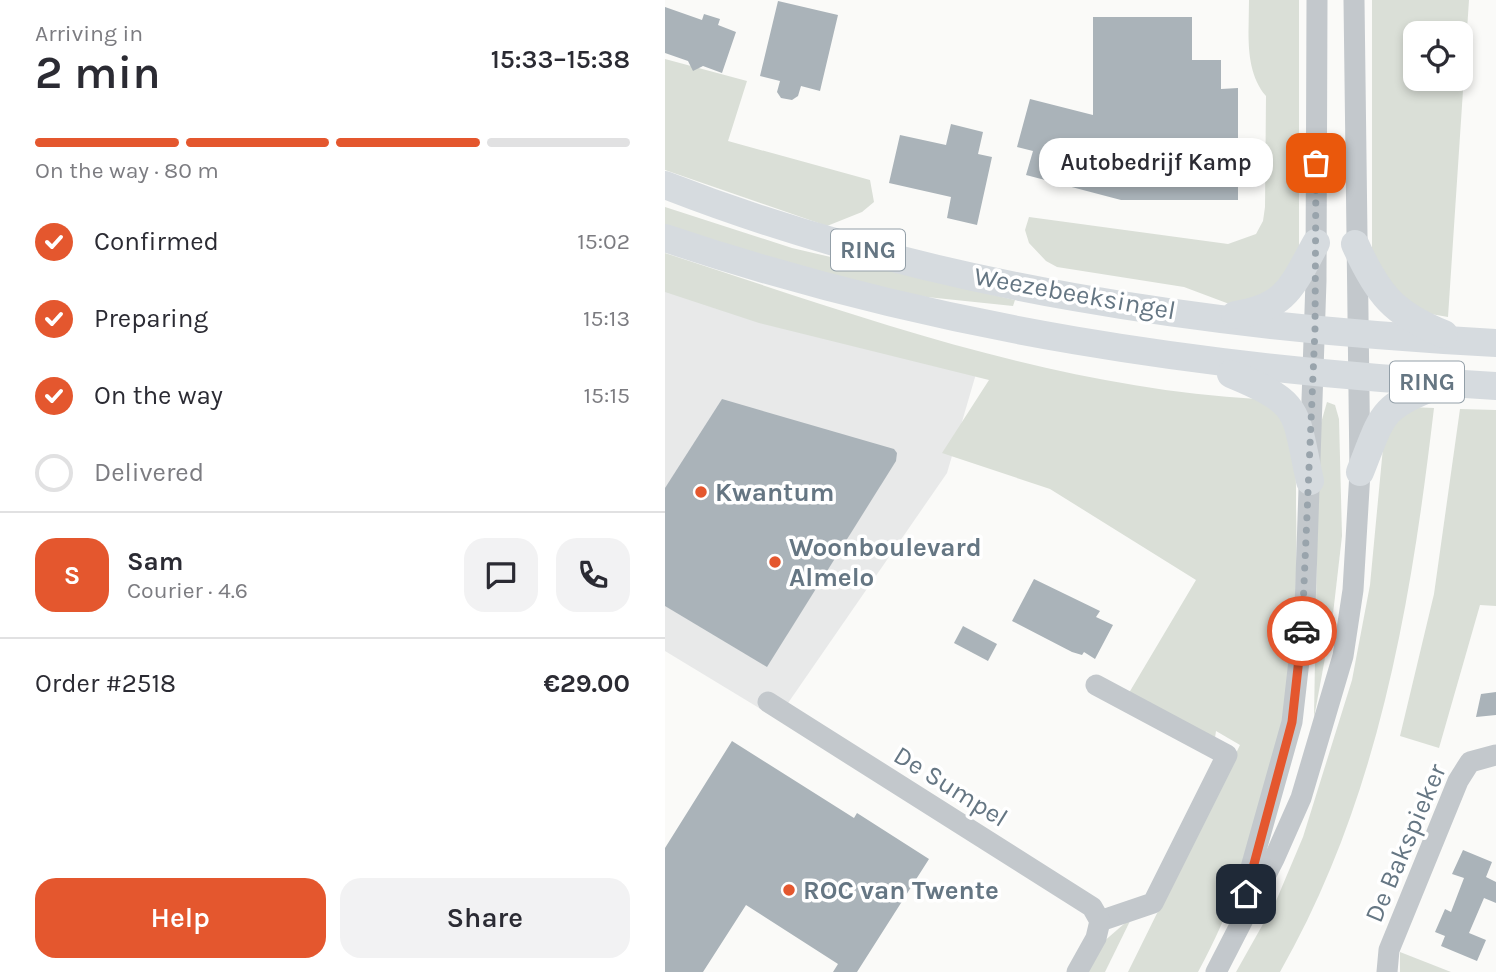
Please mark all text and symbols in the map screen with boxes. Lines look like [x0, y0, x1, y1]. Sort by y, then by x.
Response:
text: Arriving in [35, 20, 143, 47]
map controls [1403, 21, 1473, 91]
button: locate [1403, 21, 1473, 91]
text: 15:33–15:38 [491, 44, 630, 75]
text: 2 min [35, 46, 161, 100]
pin [1286, 133, 1346, 193]
callout: Autobedrijf Kamp [1039, 138, 1274, 188]
icon: bag [1297, 144, 1335, 182]
text: Autobedrijf Kamp [1060, 149, 1252, 176]
text: On the way · 80 m [35, 157, 219, 184]
icon: check [35, 223, 73, 261]
text: Confirmed [94, 226, 219, 257]
text: 15:02 [577, 228, 630, 255]
road number: RING [831, 230, 905, 270]
street label: Weezebeeksingel [972, 261, 1178, 326]
icon: check [35, 300, 73, 338]
text: Preparing [94, 303, 208, 334]
text: 15:13 [583, 305, 630, 332]
road number: RING [1390, 362, 1464, 402]
icon: check [35, 377, 73, 415]
text: On the way [94, 380, 223, 411]
text: 15:15 [584, 382, 630, 409]
text: Delivered [94, 457, 204, 488]
place label: Kwantum [715, 477, 834, 508]
marker: Kwantum [693, 484, 709, 500]
place label: Woonboulevard Almelo [789, 532, 982, 593]
button: chat [464, 538, 538, 612]
button: phone [556, 538, 630, 612]
text: Sam [127, 546, 183, 577]
marker: Woonboulevard Almelo [767, 554, 783, 570]
text: S [64, 560, 80, 591]
text: Courier · 4.6 [127, 577, 248, 604]
courier [1267, 596, 1337, 666]
icon: car [1283, 612, 1321, 650]
text: Order #2518 [35, 668, 176, 699]
text: €29.00 [543, 668, 630, 699]
street label: De Sumpel [888, 739, 1013, 834]
street label: De Bakspieker [1358, 759, 1453, 927]
pin [1216, 864, 1276, 924]
place label: ROC van Twente [803, 875, 999, 906]
icon: home [1227, 875, 1265, 913]
button: Help [35, 878, 326, 958]
button: Share [340, 878, 630, 958]
marker: ROC van Twente [781, 882, 797, 898]

